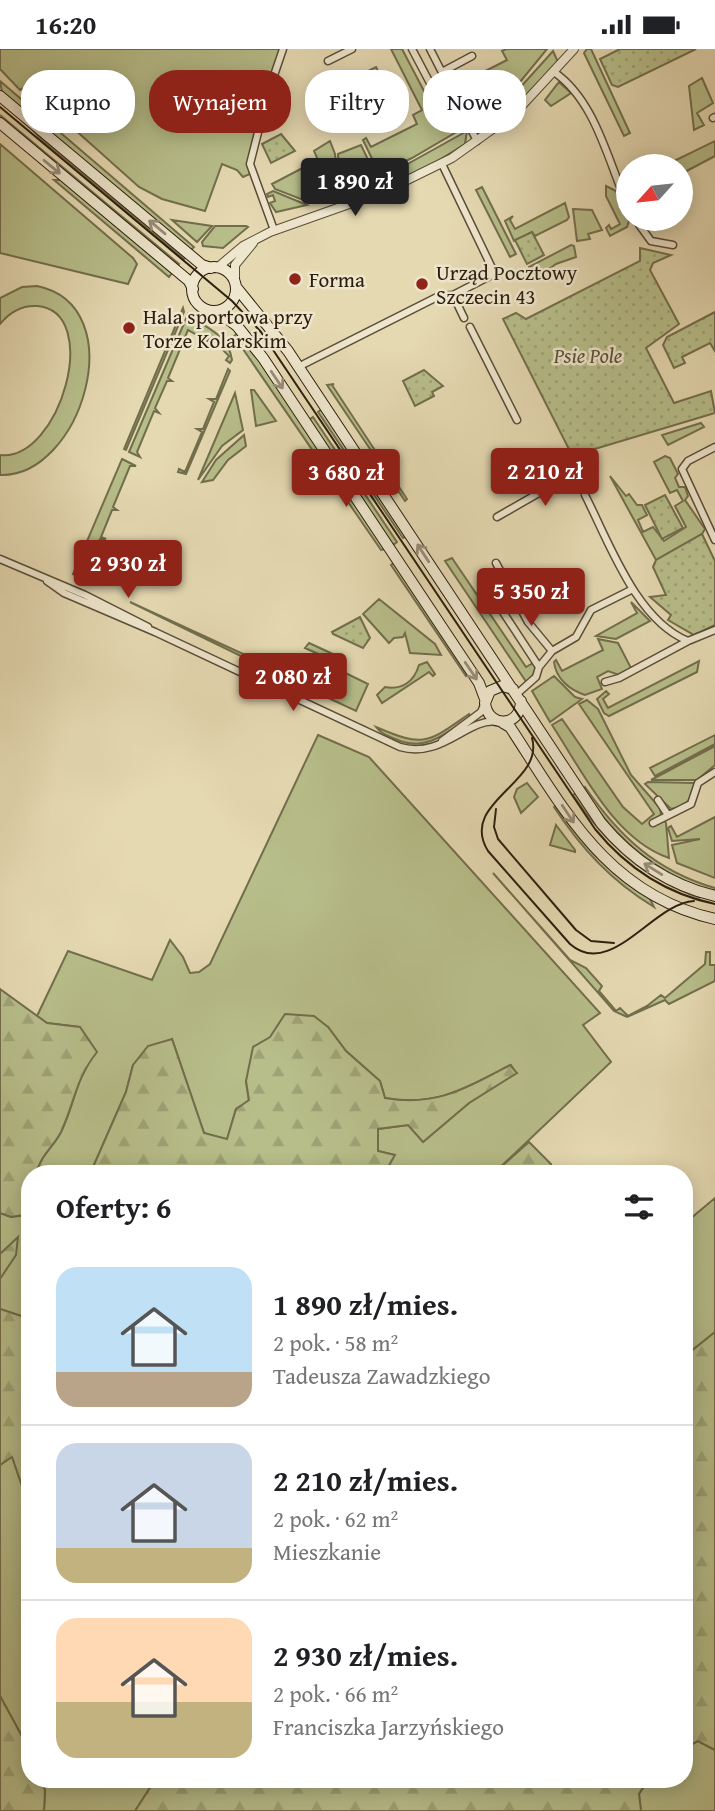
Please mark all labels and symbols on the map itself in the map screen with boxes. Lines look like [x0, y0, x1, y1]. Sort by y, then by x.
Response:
north arrow [616, 154, 693, 231]
one-way arrow [43, 159, 61, 175]
pin: 1 890 zł [283, 159, 427, 218]
one-way arrow [148, 220, 166, 235]
place label: Urząd Pocztowy Szczecin 43 [436, 257, 578, 312]
place label: Forma [309, 264, 365, 295]
marker: Forma [287, 271, 303, 287]
marker: Urząd Pocztowy Szczecin 43 [414, 276, 430, 292]
place label: Hala sportowa przy Torze Kolarskim [143, 301, 313, 356]
marker: Hala sportowa przy Torze Kolarskim [121, 320, 137, 336]
park label: Psie Pole [553, 340, 622, 371]
one-way arrow [270, 369, 284, 389]
pin: 3 680 zł [274, 449, 418, 509]
pin: 2 210 zł [473, 449, 617, 508]
pin: 2 930 zł [56, 540, 200, 600]
one-way arrow [416, 544, 430, 564]
pin: 5 350 zł [459, 569, 603, 628]
pin: 2 080 zł [221, 653, 365, 713]
one-way arrow [464, 661, 478, 680]
one-way arrow [561, 804, 575, 823]
one-way arrow [643, 862, 663, 876]

